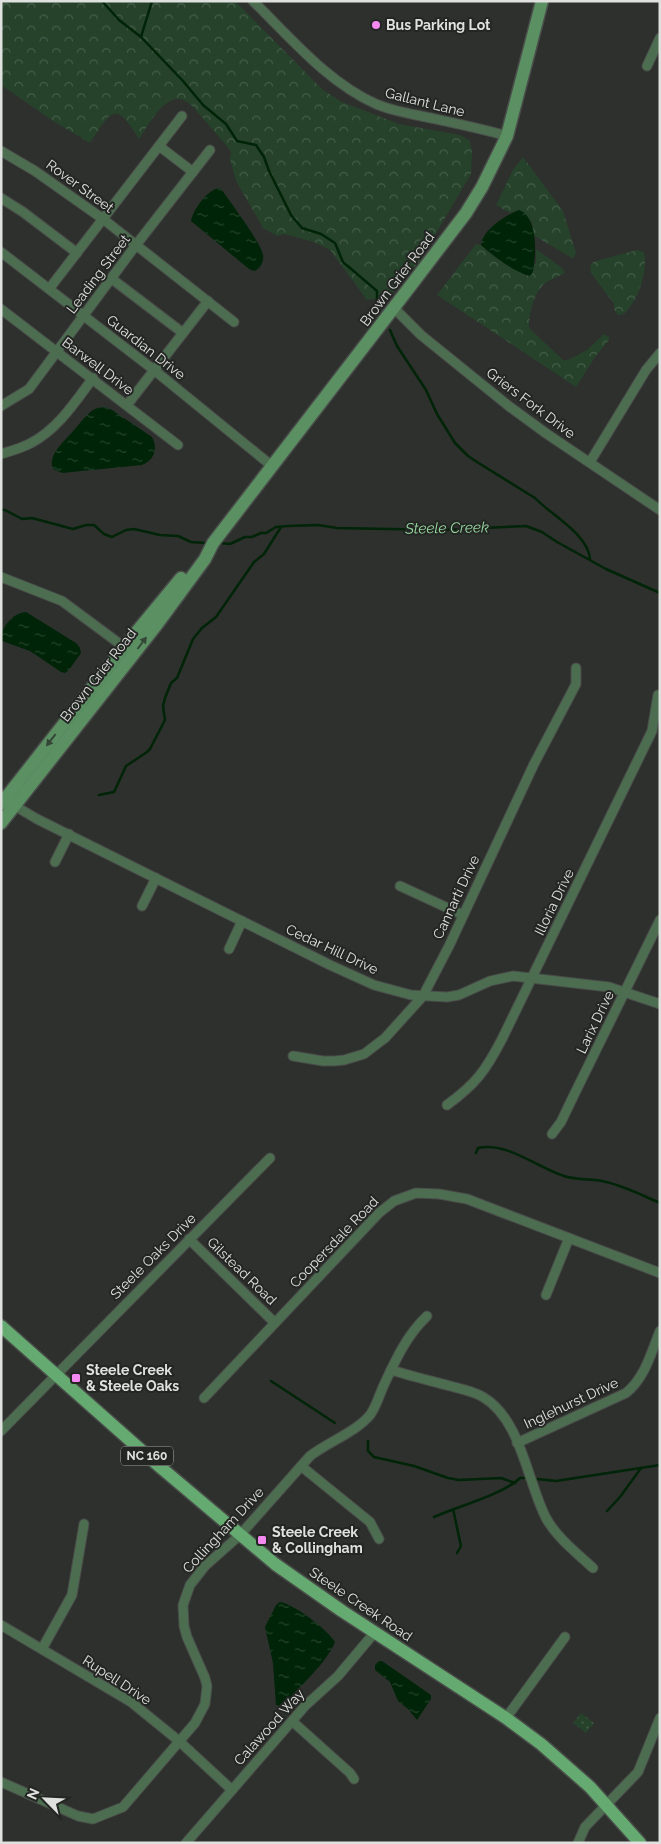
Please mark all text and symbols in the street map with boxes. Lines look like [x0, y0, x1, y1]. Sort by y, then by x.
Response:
place label: Bus Parking Lot [386, 17, 491, 33]
marker: Bus Parking Lot [370, 19, 382, 31]
street label: Gallant Lane [384, 84, 466, 120]
street label: Rover Street [43, 156, 117, 216]
street label: Brown Grier Road [357, 229, 437, 329]
street label: Leading Street [63, 231, 133, 317]
street label: Guardian Drive [104, 311, 188, 383]
street label: Barwell Drive [59, 334, 137, 398]
street label: Griers Fork Drive [484, 364, 578, 442]
water label: Steele Creek [404, 518, 489, 538]
street label: Brown Grier Road [57, 625, 139, 725]
one-way arrow [137, 636, 147, 650]
one-way arrow [45, 733, 56, 746]
street label: Cannarti Drive [430, 852, 482, 942]
street label: Illoria Drive [531, 866, 577, 938]
street label: Cedar Hill Drive [283, 921, 381, 977]
street label: Larix Drive [573, 988, 617, 1056]
street label: Coopersdale Road [286, 1193, 382, 1291]
street label: Steele Oaks Drive [107, 1210, 199, 1302]
street label: Gilstead Road [204, 1234, 280, 1308]
place label: Steele Creek & Steele Oaks [86, 1362, 179, 1394]
marker: Steele Creek & Steele Oaks [70, 1372, 82, 1384]
street label: Inglehurst Drive [521, 1374, 621, 1432]
road number: NC 160 [121, 1446, 173, 1465]
street label: Collingham Drive [179, 1484, 267, 1576]
place label: Steele Creek & Collingham [272, 1524, 363, 1556]
marker: Steele Creek & Collingham [256, 1534, 268, 1546]
street label: Steele Creek Road [307, 1564, 415, 1644]
street label: Rupell Drive [80, 1652, 154, 1708]
street label: Calawood Way [231, 1685, 308, 1768]
north arrow [20, 1774, 70, 1824]
text: N [24, 1786, 43, 1802]

